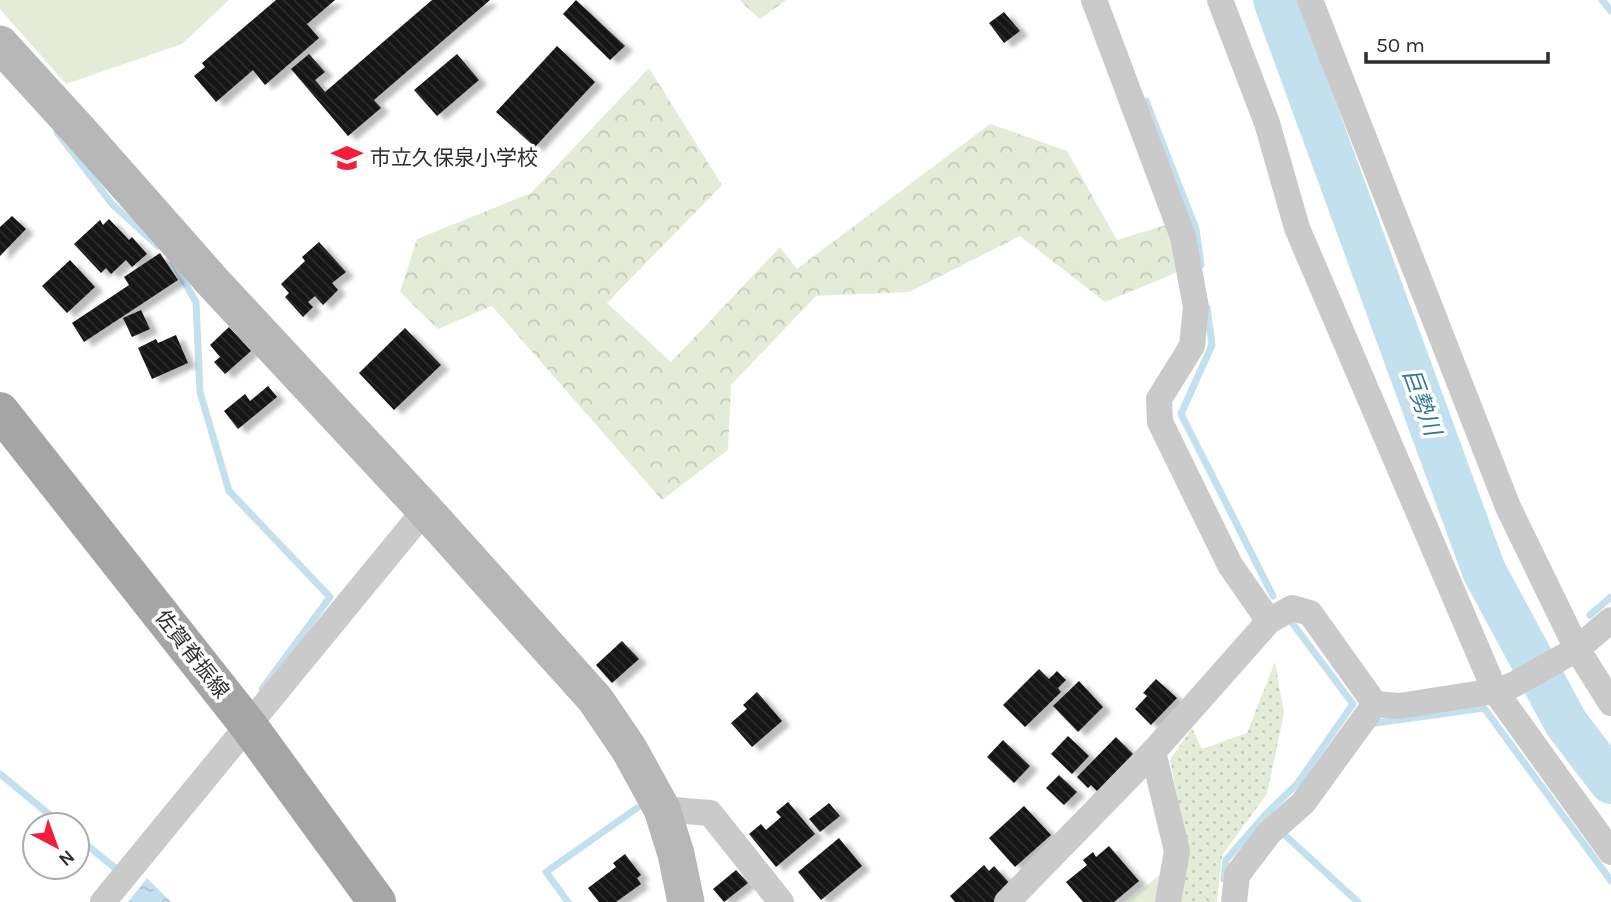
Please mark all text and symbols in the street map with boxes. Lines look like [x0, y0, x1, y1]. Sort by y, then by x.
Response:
scale bar [1366, 21, 1548, 65]
text: 50 m [1376, 33, 1425, 57]
school or university icon: 市立久保泉小学校 [330, 141, 364, 175]
place label: 市立久保泉小学校 [370, 146, 538, 170]
water label: 巨勢川 [1397, 365, 1447, 442]
street label: 佐賀脊振線 [150, 605, 234, 703]
north arrow [21, 811, 91, 881]
text: N [54, 845, 79, 871]

